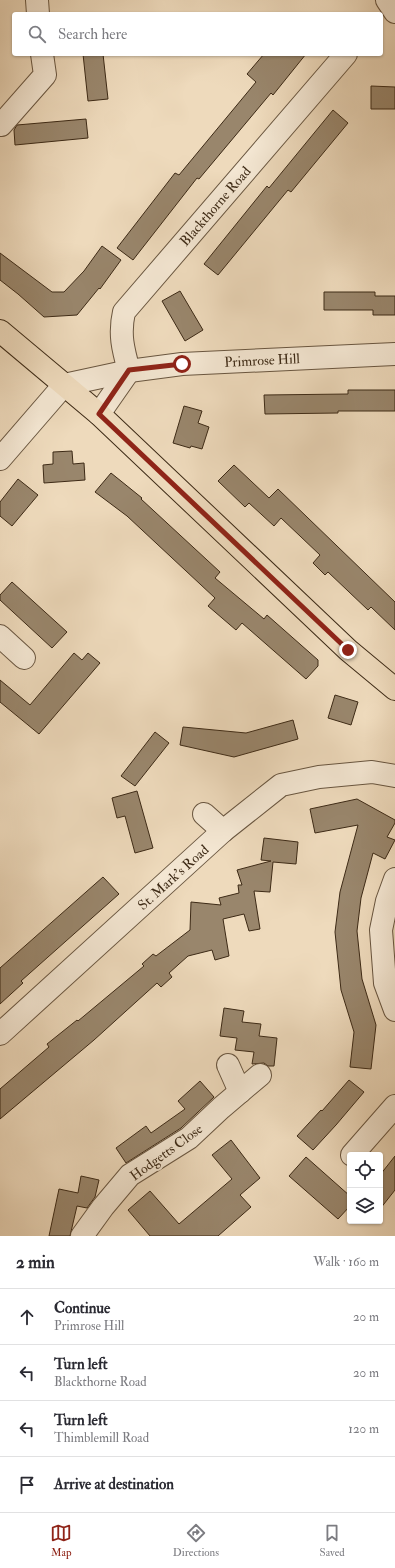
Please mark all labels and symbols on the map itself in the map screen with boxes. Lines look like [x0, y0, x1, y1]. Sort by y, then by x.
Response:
street label: Blackthorne Road [176, 163, 255, 250]
street label: Primrose Hill [224, 350, 301, 371]
route start [173, 355, 191, 373]
route end [339, 641, 357, 659]
street label: St. Mark's Road [134, 841, 212, 914]
street label: Hodgetts Close [127, 1120, 206, 1184]

